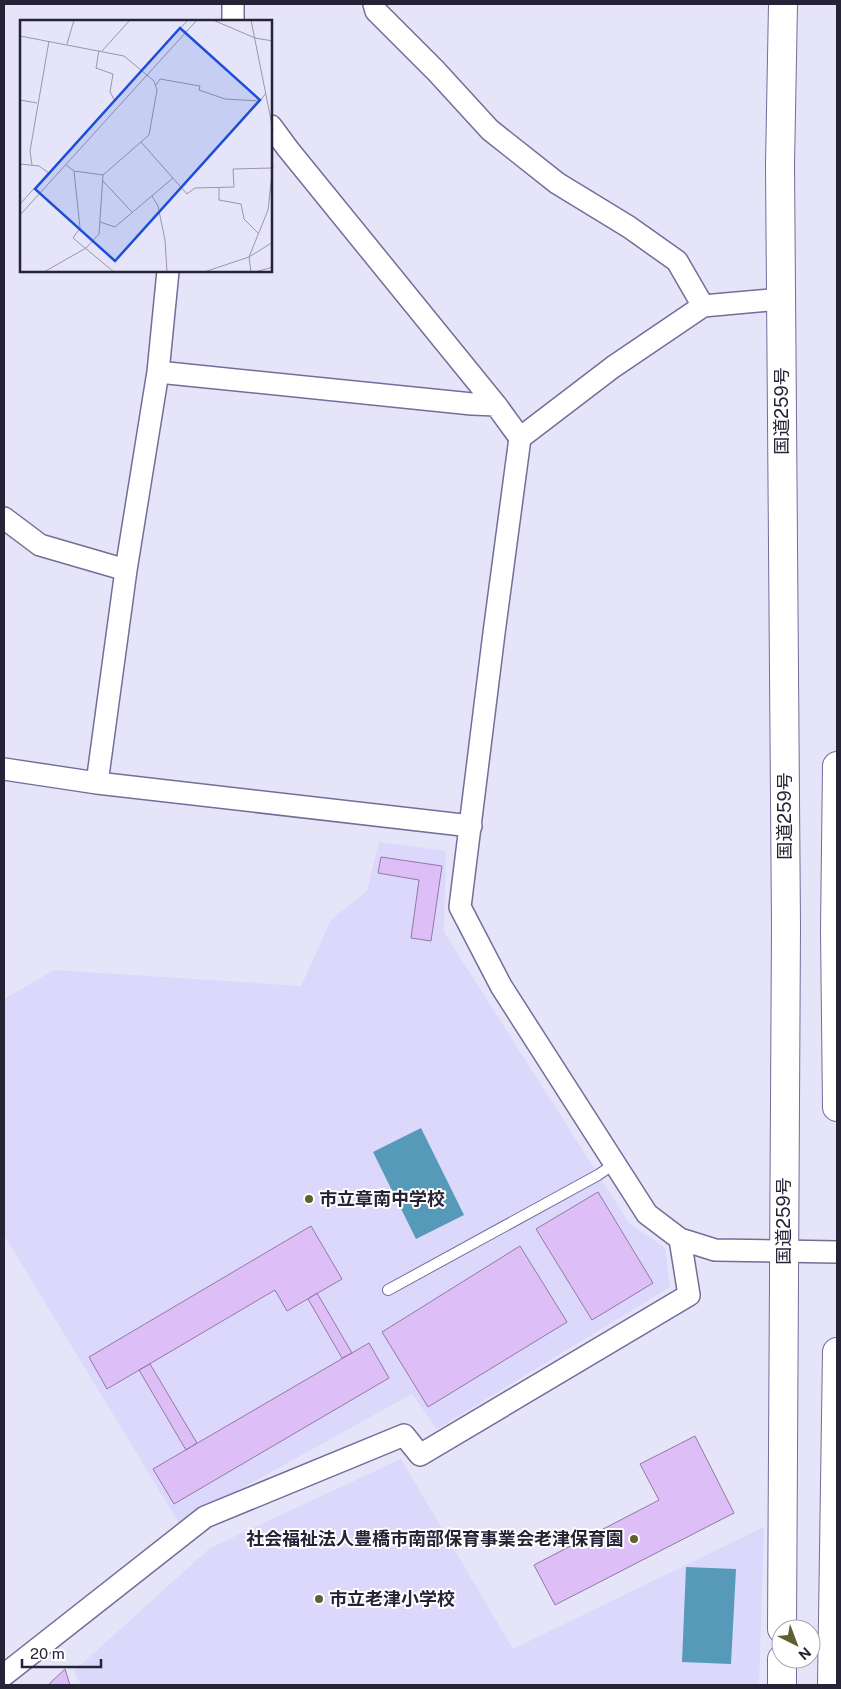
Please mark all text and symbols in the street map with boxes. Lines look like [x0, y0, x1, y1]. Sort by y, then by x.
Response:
inset map [20, 20, 272, 272]
street label: 国道259号 [771, 367, 792, 455]
street label: 国道259号 [774, 772, 795, 860]
street label: 国道259号 [773, 1177, 794, 1265]
place label: 市立章南中学校 [319, 1188, 445, 1209]
marker: 市立章南中学校 [303, 1193, 315, 1205]
place label: 社会福祉法人豊橋市南部保育事業会老津保育園 [246, 1528, 624, 1549]
marker: 社会福祉法人豊橋市南部保育事業会老津保育園 [628, 1533, 640, 1545]
place label: 市立老津小学校 [329, 1588, 455, 1609]
marker: 市立老津小学校 [313, 1593, 325, 1605]
north arrow [771, 1619, 821, 1669]
scale bar [22, 1636, 101, 1668]
text: N [795, 1644, 814, 1663]
text: 20 m [30, 1645, 65, 1662]

